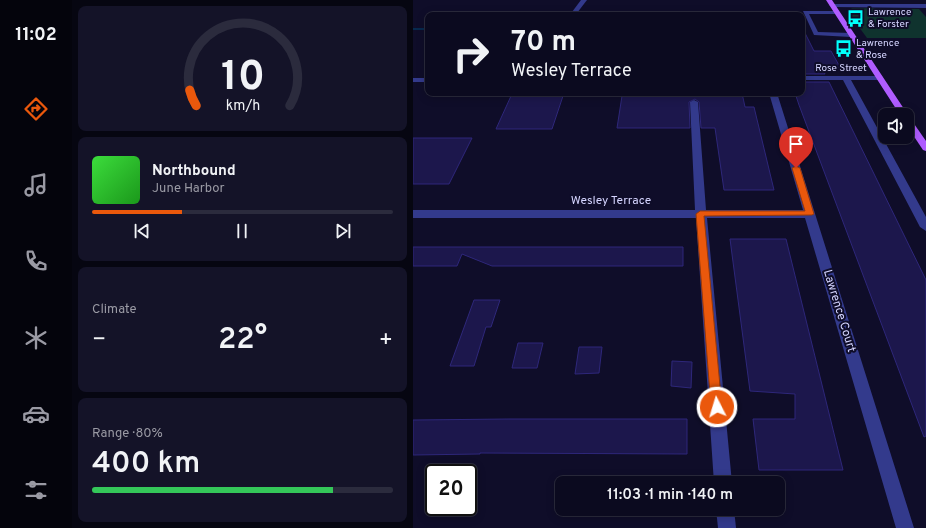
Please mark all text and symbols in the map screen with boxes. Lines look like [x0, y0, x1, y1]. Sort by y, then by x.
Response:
place label: Lawrence & Forster [868, 6, 911, 31]
bus stop icon: Lawrence & Forster [845, 8, 865, 28]
text: 11:02 [15, 24, 57, 47]
text: 70 m [511, 25, 576, 61]
icon: right [445, 28, 497, 80]
place label: Lawrence & Rose [856, 37, 899, 62]
bus stop icon: Lawrence & Rose [833, 39, 853, 59]
text: 10 [221, 52, 264, 105]
text: Wesley Terrace [511, 60, 632, 83]
street label: Rose Street [815, 62, 867, 75]
icon: directions [22, 95, 50, 123]
text: km/h [225, 97, 260, 115]
map controls [878, 108, 914, 144]
button: sound [878, 108, 914, 144]
pin [779, 127, 813, 168]
icon: arrive [785, 133, 807, 155]
text: Northbound [152, 162, 236, 181]
icon: music [22, 171, 50, 199]
text: June Harbor [152, 181, 225, 197]
street label: Wesley Terrace [571, 193, 651, 209]
icon: previous [131, 220, 153, 242]
icon: pause [231, 220, 253, 242]
icon: next [332, 220, 354, 242]
icon: phone [22, 247, 50, 275]
street label: Lawrence Court [819, 268, 859, 354]
text: Climate [92, 302, 137, 318]
text: 22° [218, 322, 267, 359]
icon: climate [22, 324, 50, 352]
text: − [92, 327, 106, 354]
text: + [379, 327, 393, 354]
position arrow [696, 386, 738, 428]
icon: car [22, 400, 50, 428]
text: Range · 80% [92, 426, 163, 442]
text: 400 km [92, 446, 200, 483]
speed limit sign: 20 [425, 464, 477, 516]
icon: filters [22, 476, 50, 504]
text: 11:03 · 1 min · 140 m [607, 486, 733, 505]

